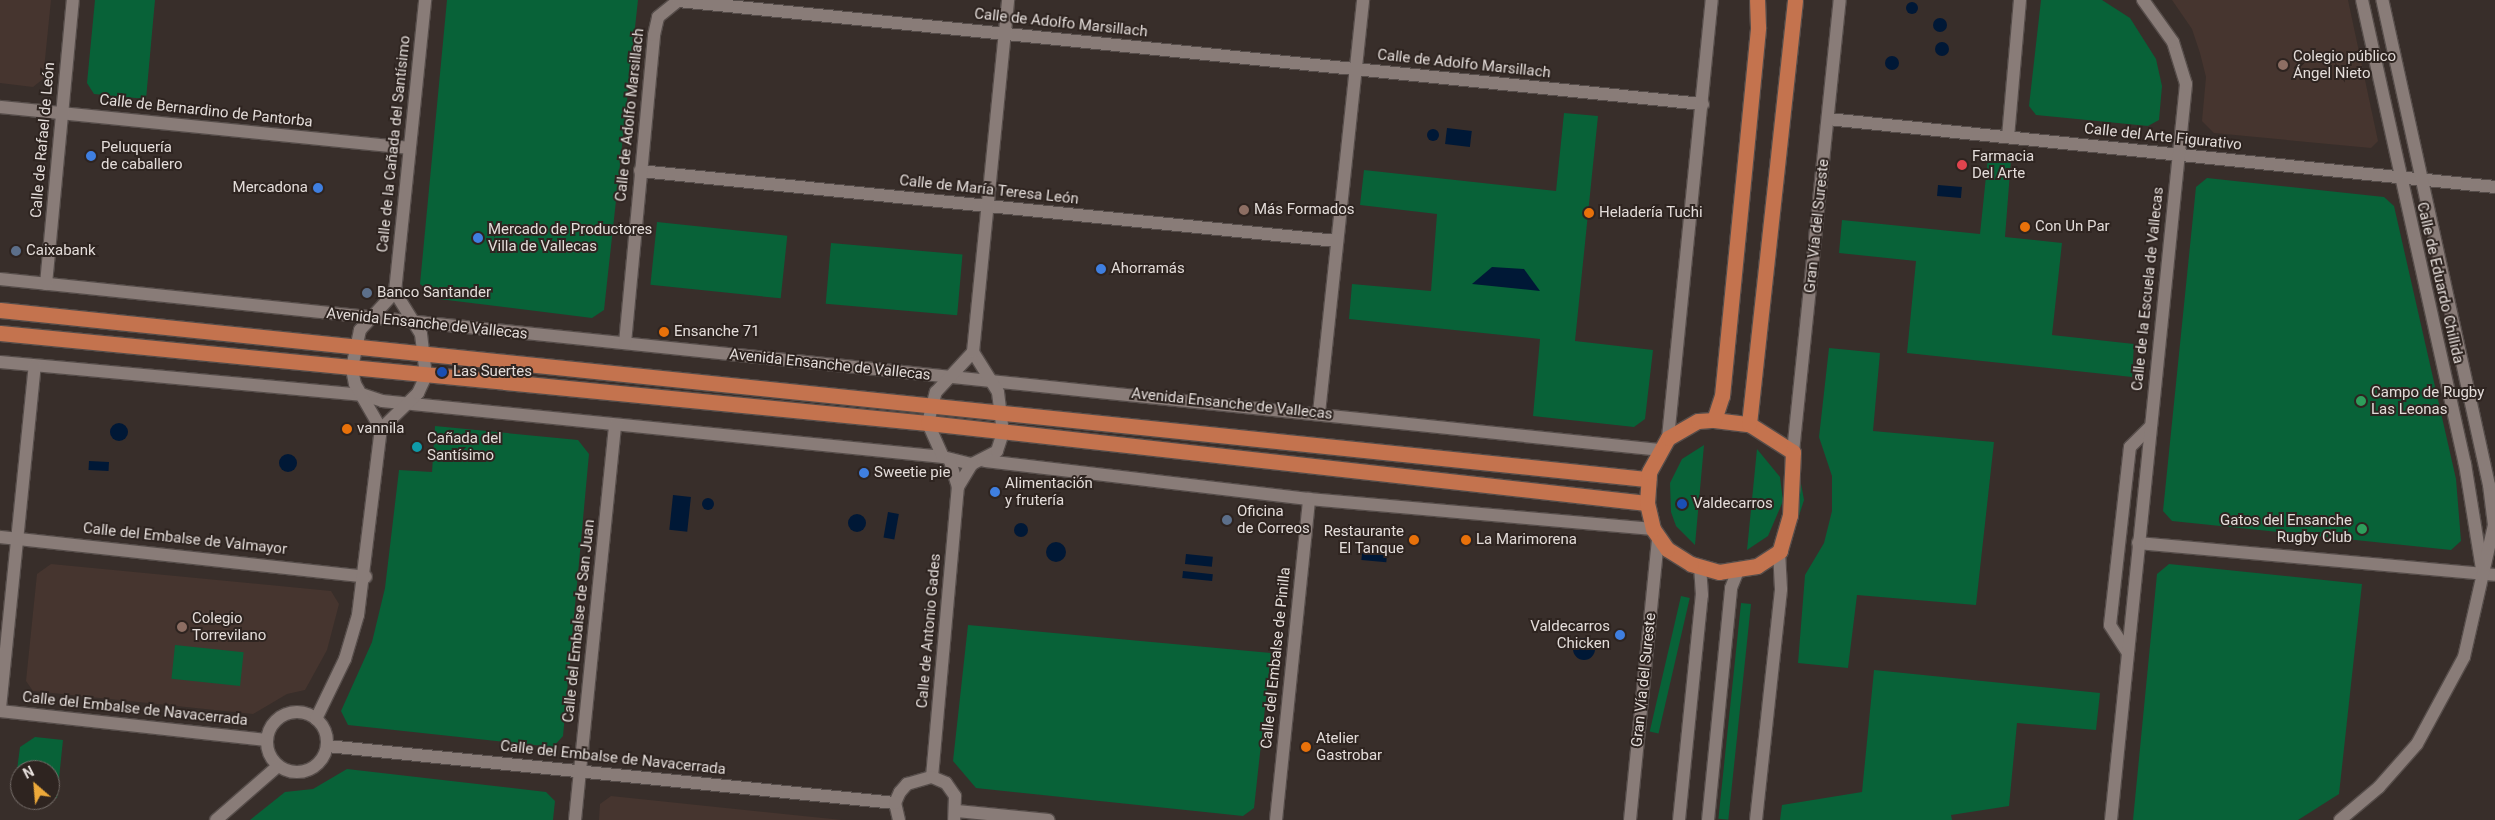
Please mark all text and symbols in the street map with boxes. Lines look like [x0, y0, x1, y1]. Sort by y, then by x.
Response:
street label: Calle de Adolfo Marsillach [973, 5, 1149, 41]
street label: Calle de Adolfo Marsillach [612, 27, 648, 203]
street label: Calle de la Cañada del Santísimo [374, 35, 414, 253]
street label: Calle de Adolfo Marsillach [1376, 46, 1552, 82]
place label: Colegio público Ángel Nieto [2293, 47, 2396, 82]
marker: Colegio público Ángel Nieto [2277, 59, 2289, 71]
street label: Calle de Rafael de León [27, 61, 59, 219]
street label: Calle de Bernardino de Pantorba [98, 91, 314, 131]
street label: Calle del Arte Figurativo [2083, 120, 2243, 154]
place label: Peluquería de caballero [101, 138, 182, 173]
place label: Farmacia Del Arte [1972, 147, 2034, 182]
marker: Peluquería de caballero [85, 150, 97, 162]
street label: Gran Vía del Sureste [1801, 158, 1833, 294]
marker: Farmacia Del Arte [1956, 159, 1968, 171]
street label: Calle de María Teresa León [898, 172, 1080, 208]
place label: Mercadona [233, 179, 308, 197]
marker: Mercadona [312, 182, 324, 194]
street label: Calle de la Escuela de Vallecas [2128, 186, 2168, 392]
street label: Calle de Eduardo Chillida [2413, 200, 2467, 366]
place label: Más Formados [1254, 201, 1355, 219]
marker: Más Formados [1238, 204, 1250, 216]
place label: Heladería Tuchi [1599, 204, 1703, 222]
marker: Heladería Tuchi [1583, 207, 1595, 219]
place label: Con Un Par [2035, 218, 2110, 236]
place label: Mercado de Productores Villa de Vallecas [488, 220, 652, 255]
marker: Con Un Par [2019, 221, 2031, 233]
marker: Mercado de Productores Villa de Vallecas [472, 232, 484, 244]
place label: Caixabank [26, 242, 96, 260]
marker: Caixabank [10, 245, 22, 257]
place label: Ahorramás [1111, 260, 1185, 278]
marker: Ahorramás [1095, 263, 1107, 275]
place label: Banco Santander [377, 284, 491, 302]
marker: Banco Santander [361, 287, 373, 299]
street label: Avenida Ensanche de Vallecas [326, 304, 528, 344]
place label: Ensanche 71 [674, 323, 760, 341]
marker: Ensanche 71 [658, 326, 670, 338]
street label: Avenida Ensanche de Vallecas [729, 345, 931, 385]
place label: Las Suertes [453, 363, 532, 381]
marker: Las Suertes [435, 365, 449, 379]
place label: Campo de Rugby Las Leonas [2371, 383, 2484, 418]
street label: Avenida Ensanche de Vallecas [1131, 384, 1333, 424]
marker: Campo de Rugby Las Leonas [2355, 395, 2367, 407]
place label: vannila [357, 420, 404, 438]
marker: vannila [341, 423, 353, 435]
place label: Cañada del Santísimo [427, 429, 502, 464]
marker: Cañada del Santísimo [411, 441, 423, 453]
place label: Sweetie pie [874, 464, 950, 482]
marker: Sweetie pie [858, 467, 870, 479]
place label: Alimentación y frutería [1005, 474, 1093, 509]
marker: Alimentación y frutería [989, 486, 1001, 498]
place label: Valdecarros [1693, 495, 1773, 513]
marker: Valdecarros [1675, 497, 1689, 511]
place label: Oficina de Correos [1237, 502, 1310, 537]
place label: Gatos del Ensanche Rugby Club [2220, 511, 2352, 546]
marker: Oficina de Correos [1221, 514, 1233, 526]
street label: Calle del Embalse de Valmayor [82, 519, 288, 559]
street label: Calle del Embalse de San Juan [559, 519, 599, 723]
place label: Restaurante El Tanque [1324, 522, 1404, 557]
marker: Gatos del Ensanche Rugby Club [2356, 523, 2368, 535]
place label: La Marimorena [1476, 531, 1577, 549]
marker: Restaurante El Tanque [1408, 534, 1420, 546]
marker: La Marimorena [1460, 534, 1472, 546]
street label: Calle de Antonio Gades [913, 553, 945, 709]
street label: Calle del Embalse de Pinilla [1258, 566, 1294, 750]
place label: Colegio Torrevilano [192, 609, 266, 644]
street label: Gran Vía del Sureste [1628, 612, 1660, 748]
place label: Valdecarros Chicken [1530, 617, 1610, 652]
marker: Colegio Torrevilano [176, 621, 188, 633]
marker: Valdecarros Chicken [1614, 629, 1626, 641]
street label: Calle del Embalse de Navacerrada [21, 688, 249, 730]
place label: Atelier Gastrobar [1316, 729, 1382, 764]
street label: Calle del Embalse de Navacerrada [499, 737, 727, 779]
marker: Atelier Gastrobar [1300, 741, 1312, 753]
north arrow [10, 760, 60, 810]
text: N [21, 763, 37, 782]

